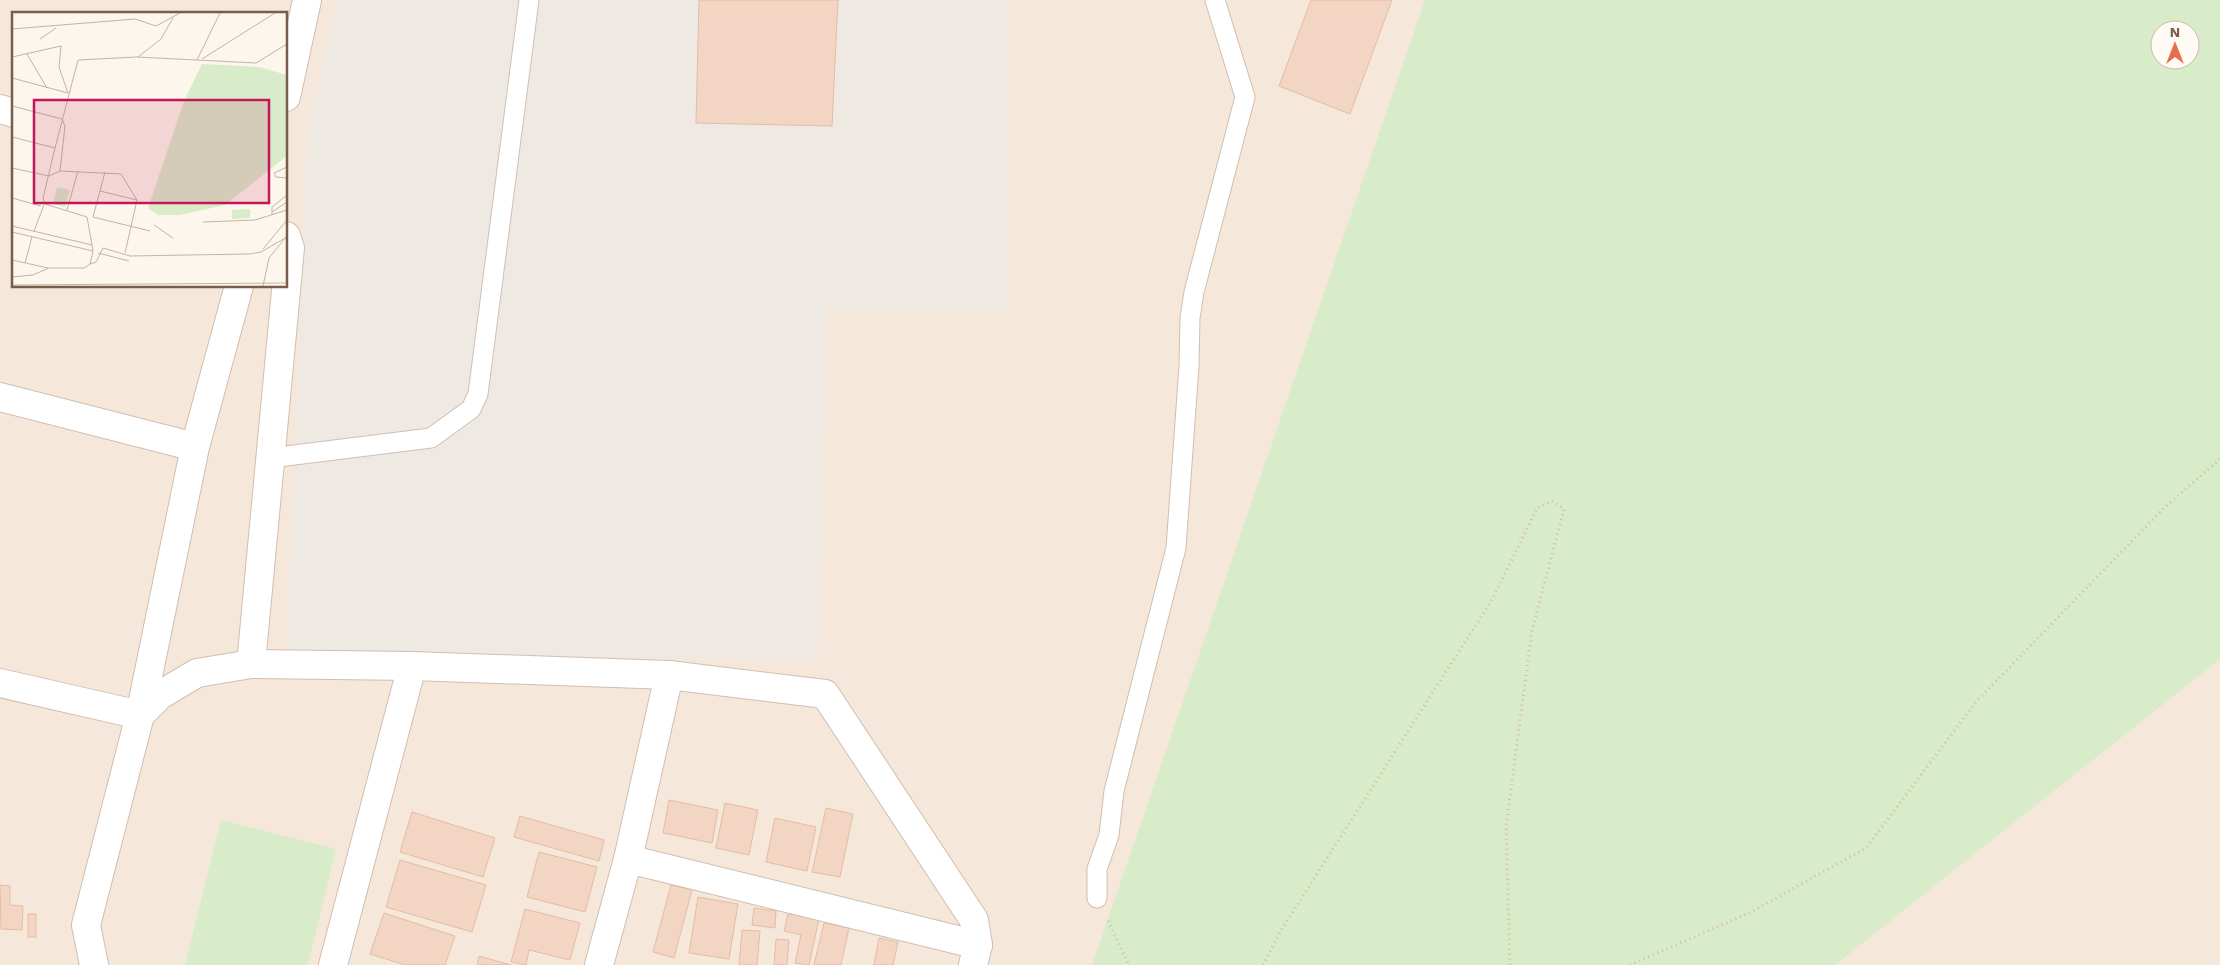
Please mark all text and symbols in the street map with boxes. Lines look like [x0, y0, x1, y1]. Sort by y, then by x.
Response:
inset map [12, 12, 288, 288]
north arrow [2150, 20, 2200, 70]
text: N [2170, 24, 2180, 40]

